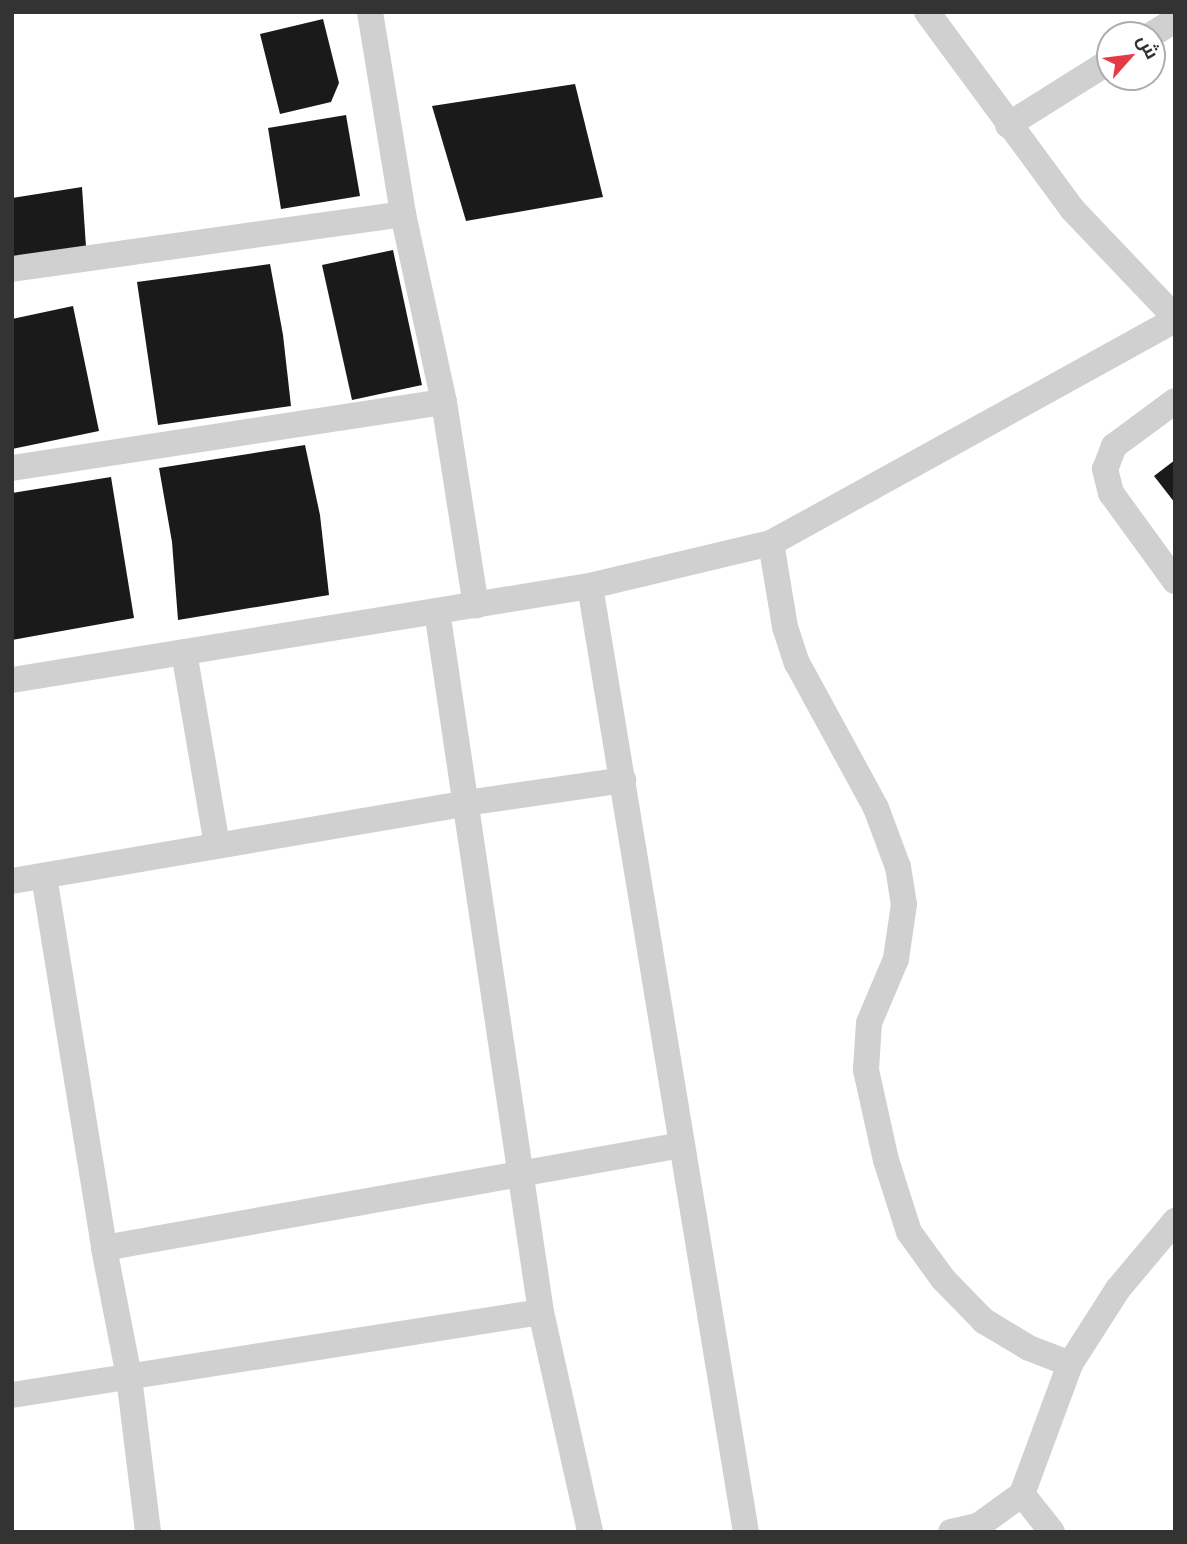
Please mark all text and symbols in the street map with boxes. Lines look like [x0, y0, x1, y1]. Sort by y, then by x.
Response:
north arrow [1096, 21, 1166, 91]
text: ش [1132, 31, 1164, 63]

